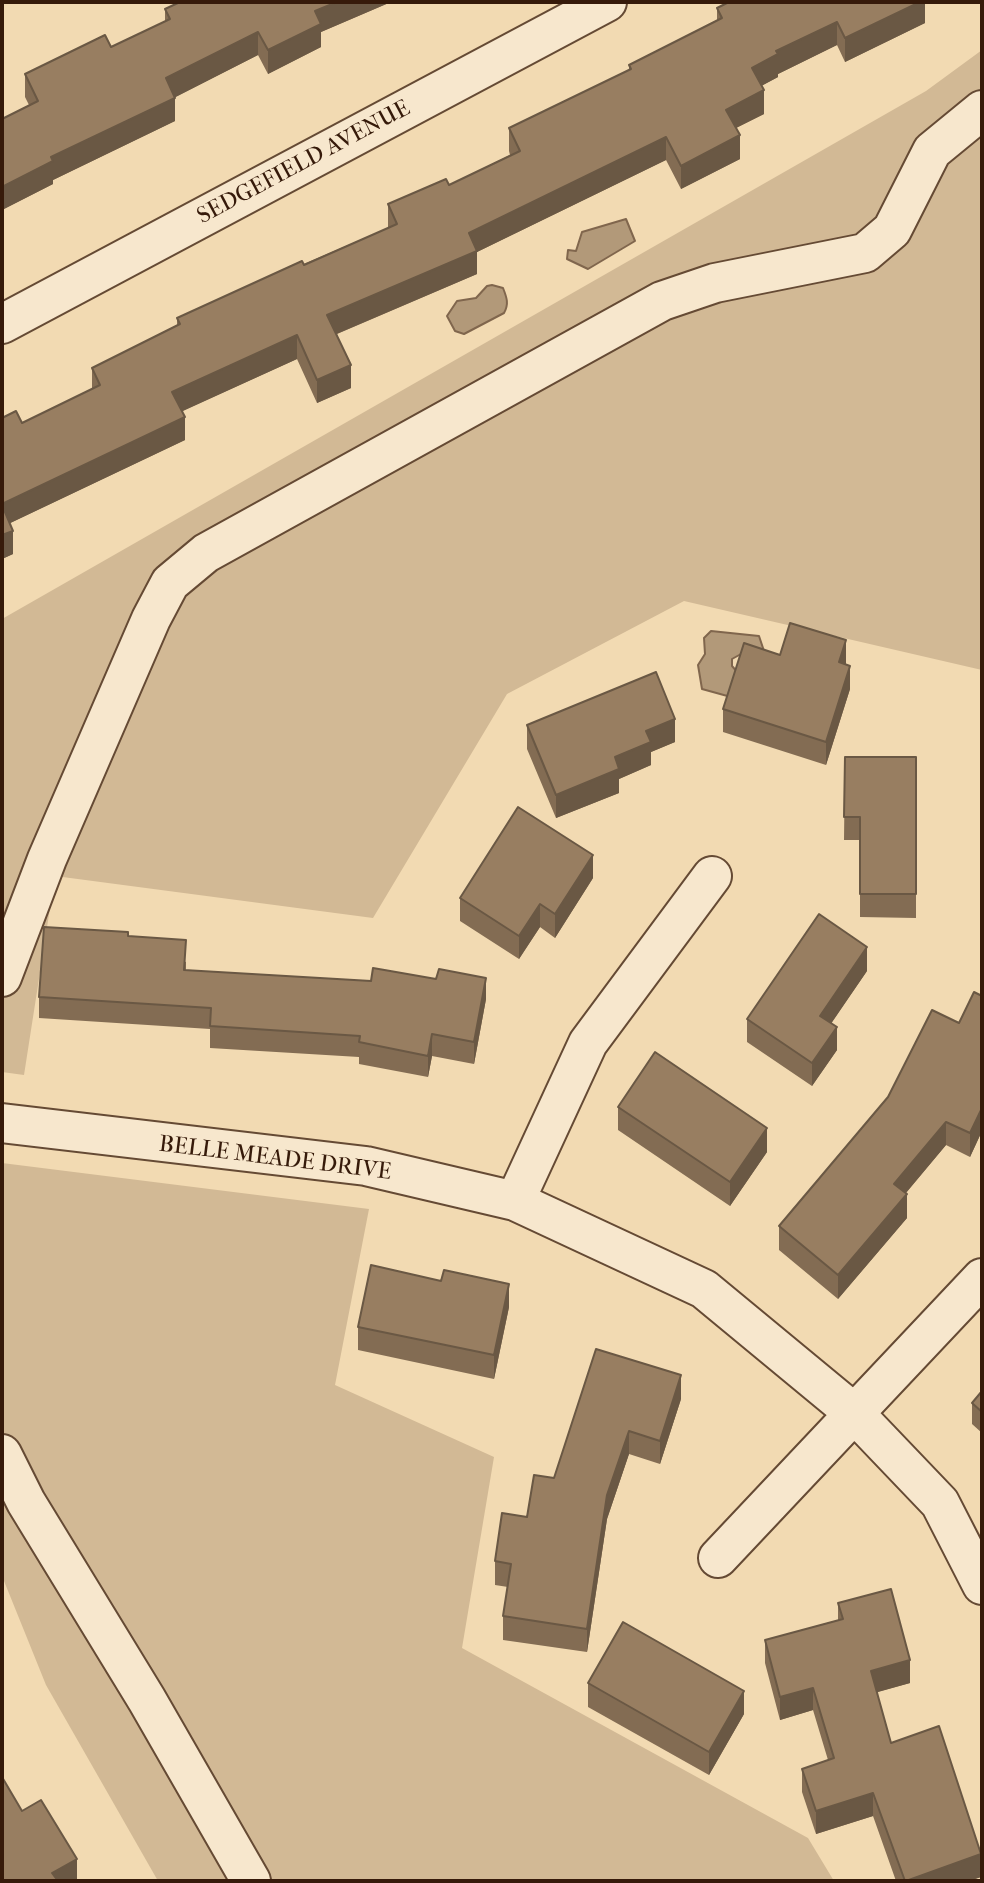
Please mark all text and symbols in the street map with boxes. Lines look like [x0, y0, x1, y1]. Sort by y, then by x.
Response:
street label: SEDGEFIELD AVENUE [193, 95, 415, 231]
street label: BELLE MEADE DRIVE [157, 1131, 393, 1187]

